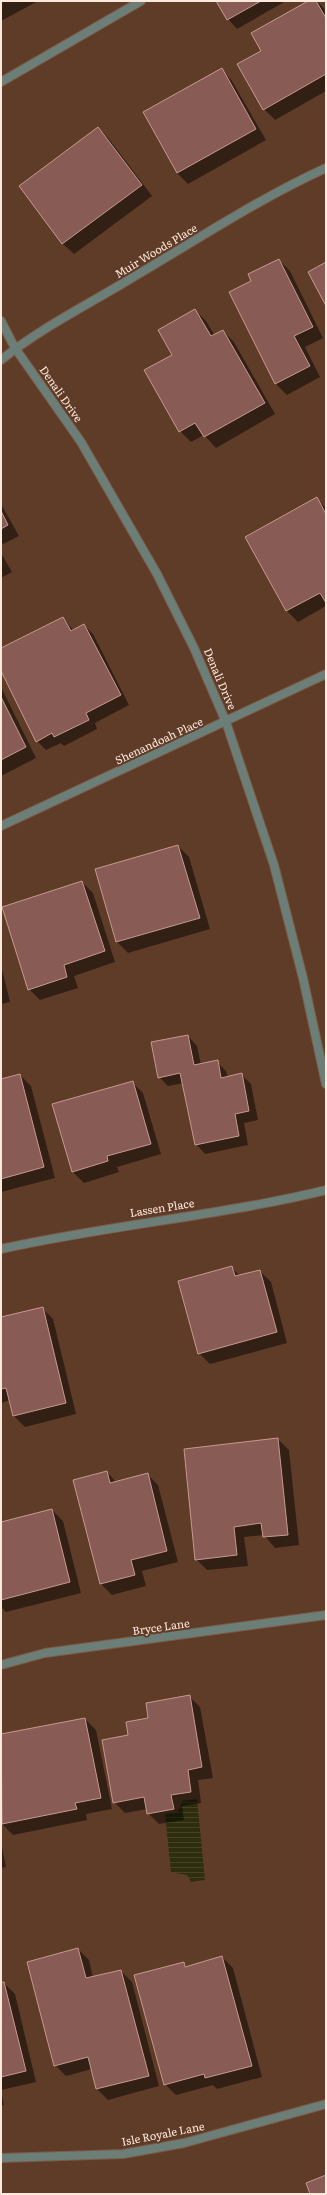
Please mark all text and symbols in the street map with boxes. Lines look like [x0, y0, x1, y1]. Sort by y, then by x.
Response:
street label: Muir Woods Place [111, 219, 200, 281]
street label: Denali Drive [36, 362, 87, 425]
street label: Denali Drive [201, 645, 241, 712]
street label: Shenandoah Place [112, 713, 205, 768]
street label: Lassen Place [128, 1194, 196, 1220]
street label: Bryce Lane [131, 1614, 191, 1638]
street label: Isle Royale Lane [120, 2117, 206, 2149]

